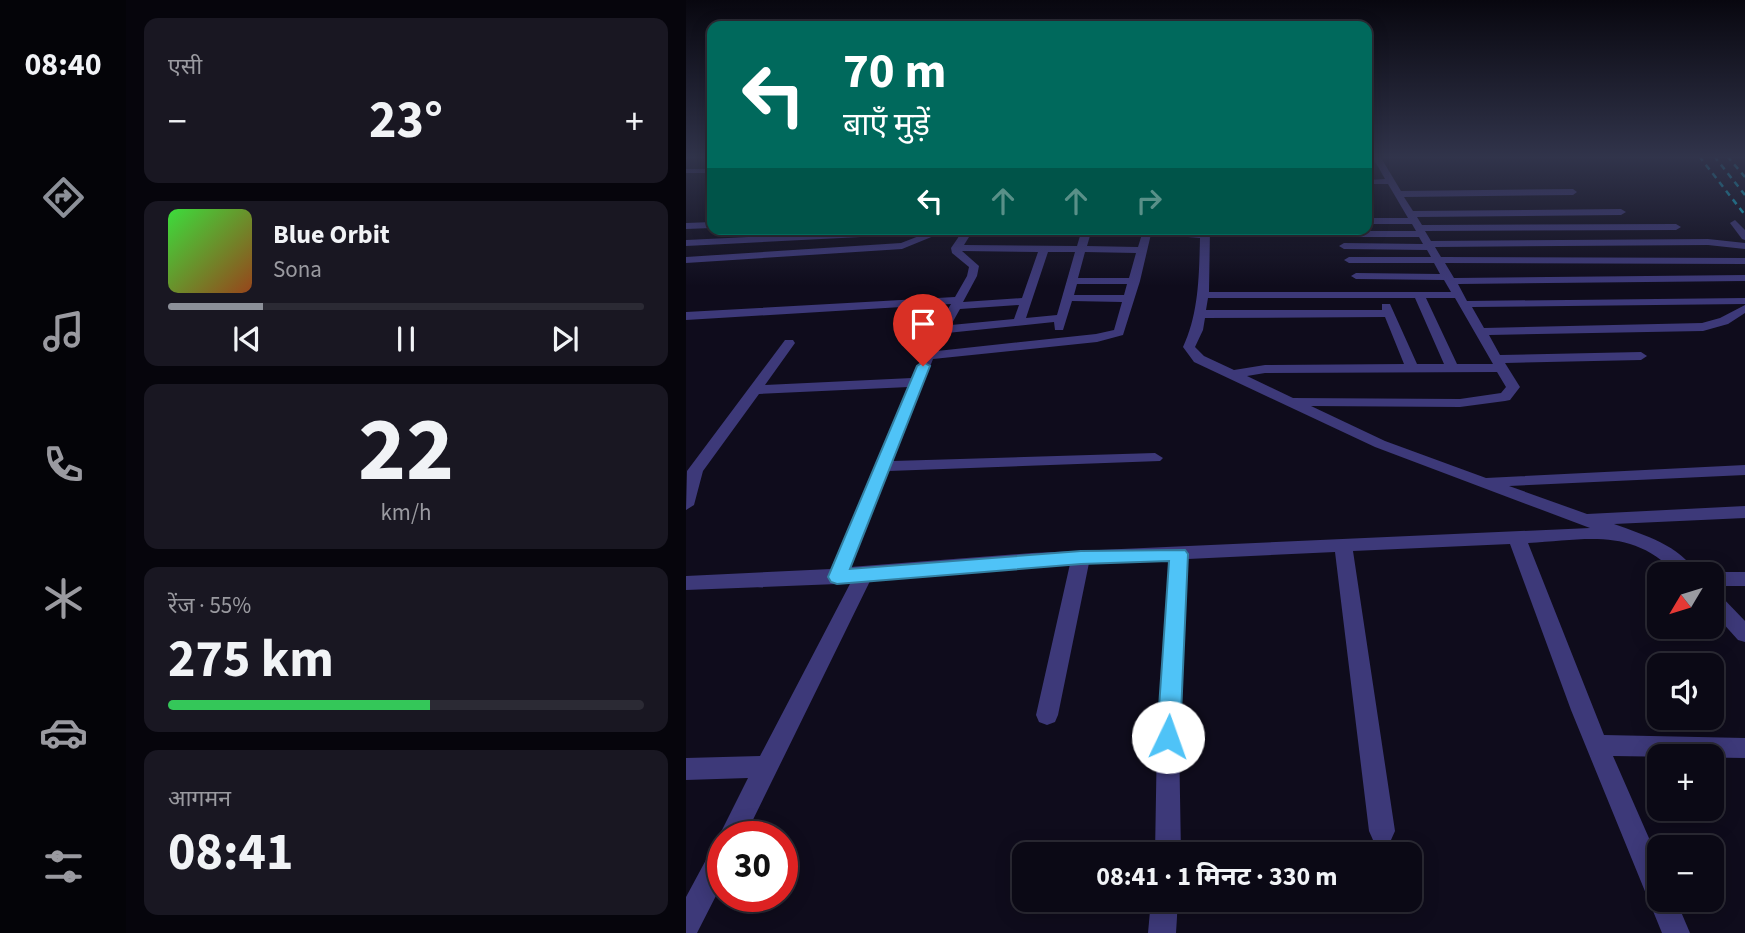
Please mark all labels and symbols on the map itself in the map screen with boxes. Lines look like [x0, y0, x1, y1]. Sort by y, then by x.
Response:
pin [893, 294, 953, 366]
north arrow [1647, 562, 1724, 639]
position arrow [1131, 700, 1205, 774]
speed limit sign: 30 [707, 821, 798, 912]

